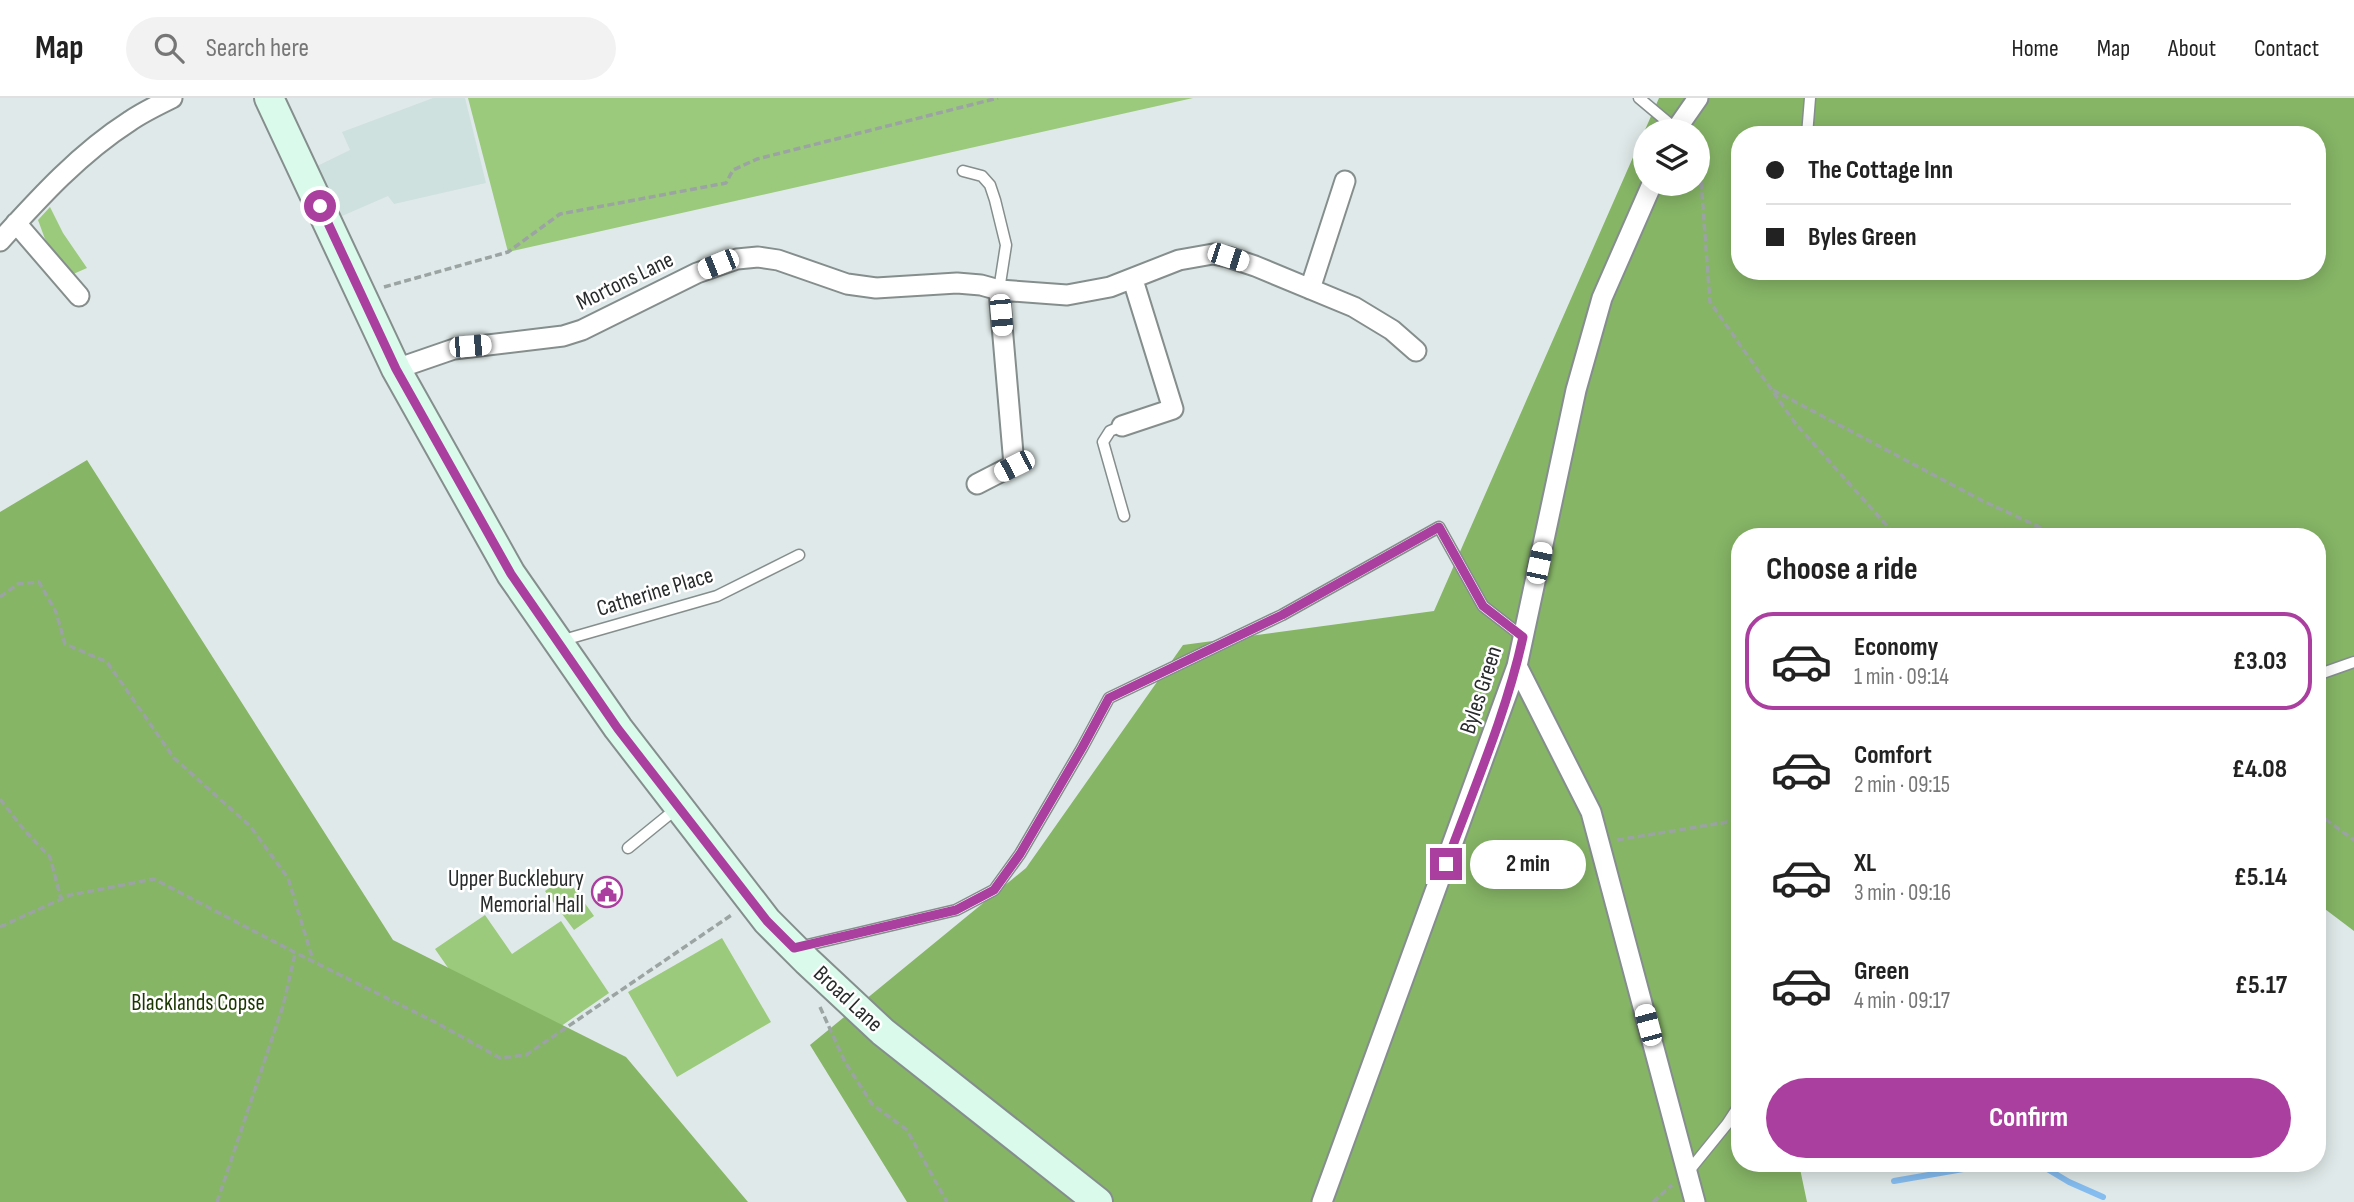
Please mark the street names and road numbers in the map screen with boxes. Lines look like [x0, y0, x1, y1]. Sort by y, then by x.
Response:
street label: Mortons Lane [572, 245, 678, 317]
street label: Catherine Place [593, 561, 717, 623]
street label: Byles Green [1454, 643, 1508, 737]
street label: Broad Lane [808, 960, 888, 1038]

